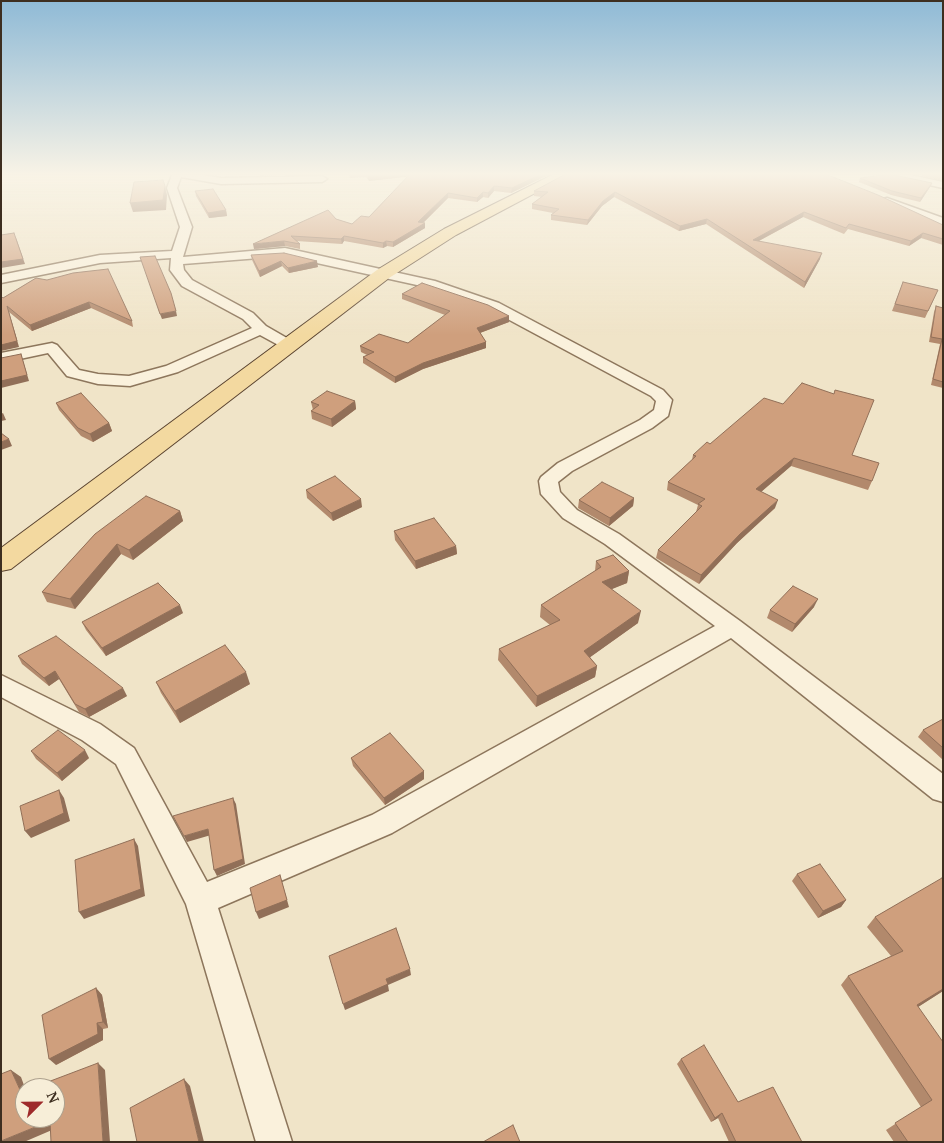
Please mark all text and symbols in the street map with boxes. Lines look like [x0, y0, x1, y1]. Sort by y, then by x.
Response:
north arrow [15, 1078, 65, 1128]
text: N [43, 1089, 64, 1106]

